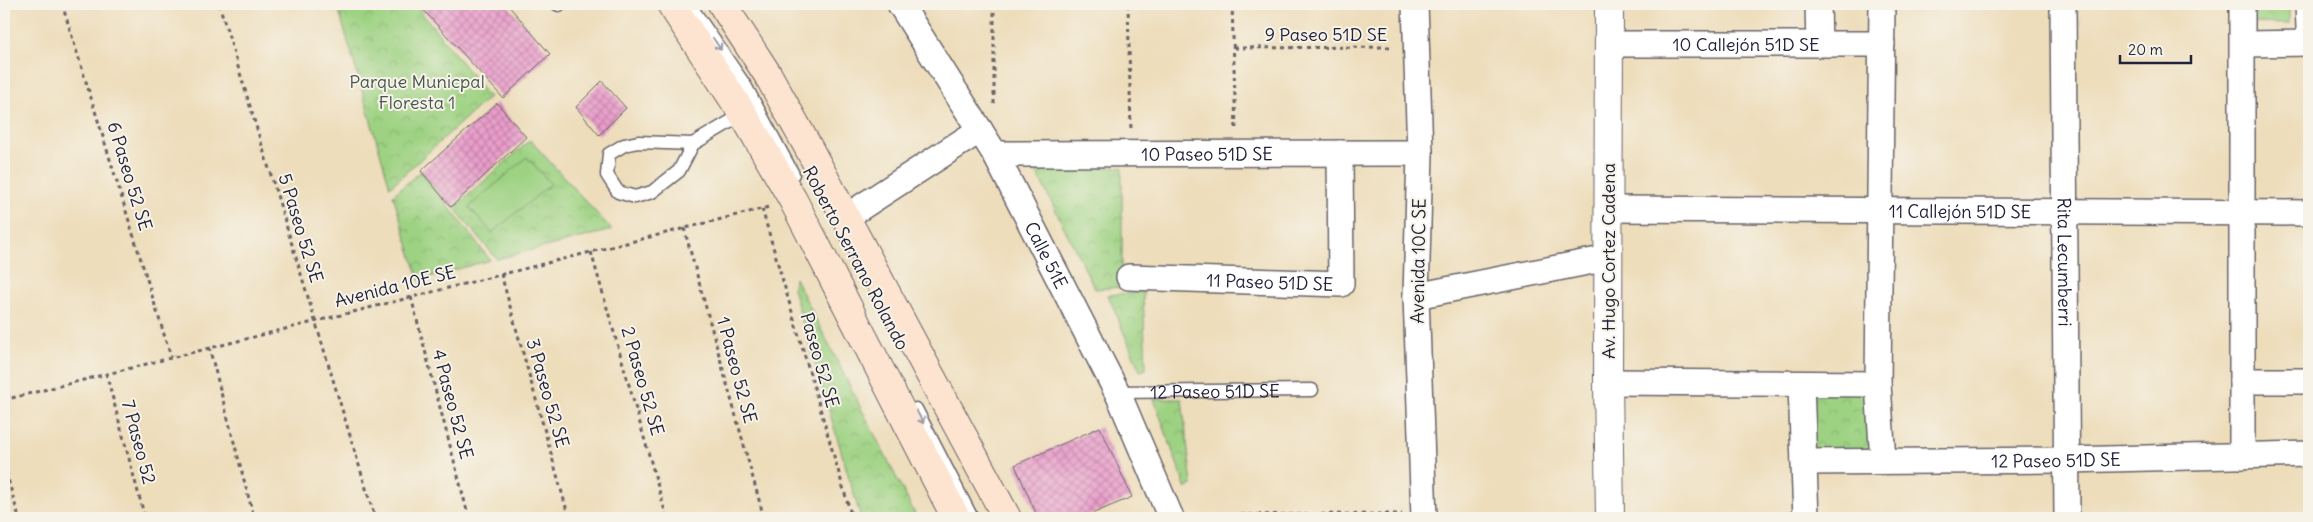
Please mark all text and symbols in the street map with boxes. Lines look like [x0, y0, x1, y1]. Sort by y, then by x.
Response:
street label: 9 Paseo 51D SE [1265, 23, 1387, 46]
scale bar [2120, 32, 2192, 64]
street label: 10 Callejón 51D SE [1672, 33, 1820, 56]
one-way arrow [712, 37, 722, 51]
text: 20 m [2128, 40, 2163, 59]
park label: Parque Municpal Floresta 1 [349, 70, 485, 114]
street label: 6 Paseo 52 SE [103, 119, 157, 233]
street label: 10 Paseo 51D SE [1141, 142, 1273, 165]
street label: Roberto Serrano Rolando [798, 162, 914, 354]
street label: Av. Hugo Cortez Cadena [1597, 163, 1620, 359]
street label: 5 Paseo 52 SE [274, 171, 328, 285]
street label: Rita Lecumberri [2053, 197, 2077, 327]
street label: Avenida 10C SE [1405, 198, 1431, 324]
street label: 11 Callejón 51D SE [1889, 199, 2031, 223]
street label: Calle 51E [1020, 218, 1073, 292]
street label: Avenida 10E SE [332, 260, 458, 312]
street label: 11 Paseo 51D SE [1206, 268, 1334, 295]
street label: Paseo 52 SE [795, 310, 845, 410]
street label: 1 Paseo 52 SE [712, 314, 762, 426]
street label: 2 Paseo 52 SE [616, 324, 670, 438]
street label: 3 Paseo 52 SE [521, 336, 575, 450]
street label: 4 Paseo 52 SE [427, 347, 479, 461]
street label: 12 Paseo 51D SE [1150, 379, 1280, 403]
street label: 7 Paseo 52 [117, 397, 161, 487]
one-way arrow [916, 409, 925, 424]
street label: 12 Paseo 51D SE [1991, 447, 2121, 472]

